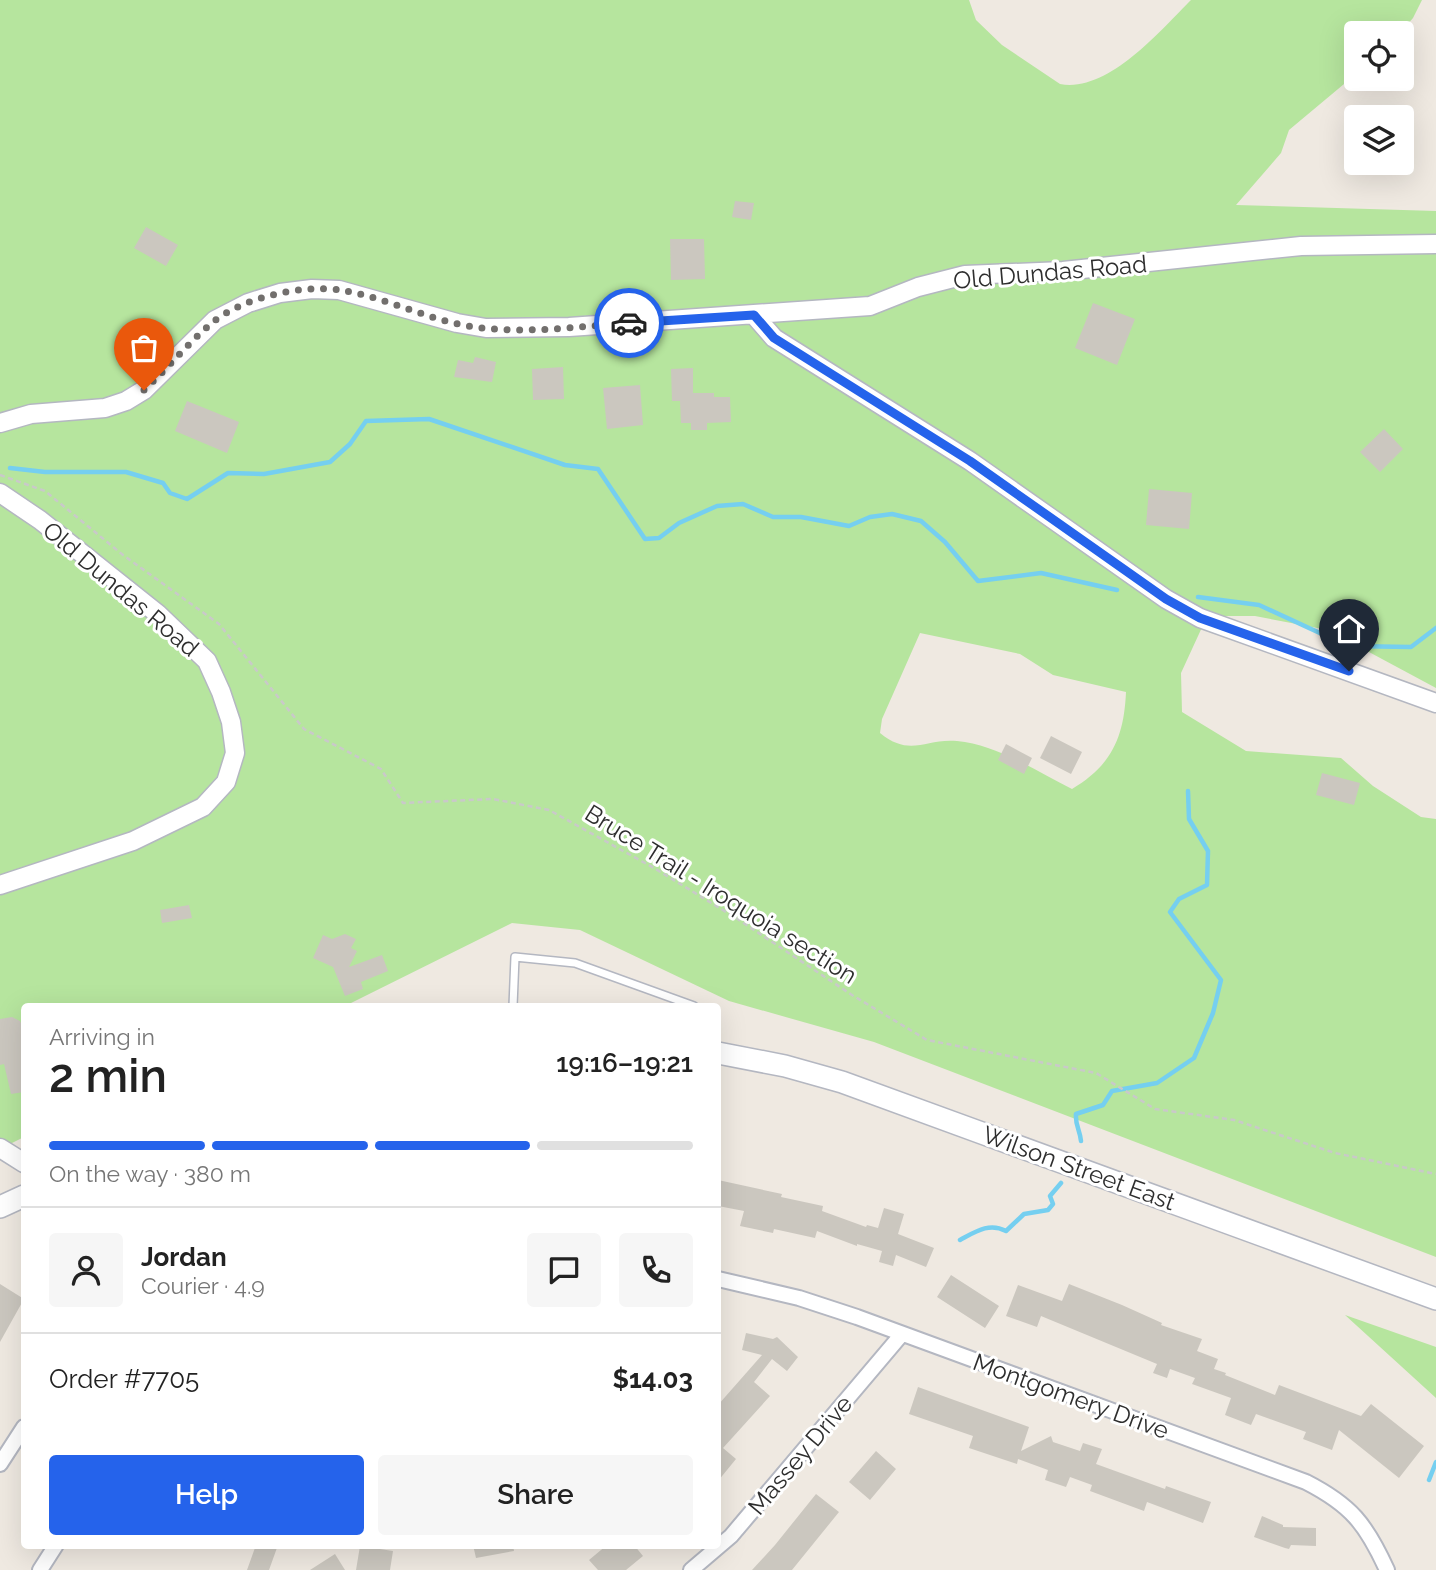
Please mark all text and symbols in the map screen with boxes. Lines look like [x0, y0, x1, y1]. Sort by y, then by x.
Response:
map controls [1344, 21, 1414, 175]
button: locate [1344, 21, 1414, 91]
button: layers [1344, 105, 1414, 175]
street label: Old Dundas Road [952, 249, 1148, 295]
courier [594, 288, 664, 358]
icon: car [610, 304, 648, 342]
pin [114, 318, 174, 390]
icon: bag [125, 329, 163, 367]
street label: Old Dundas Road [37, 515, 205, 663]
pin [1319, 599, 1379, 671]
icon: home [1330, 610, 1368, 648]
street label: Bruce Trail - Iroquoia section [580, 798, 862, 990]
text: Arriving in [49, 1023, 155, 1050]
text: 19:16–19:21 [556, 1048, 693, 1078]
text: 2 min [49, 1049, 167, 1103]
street label: Wilson Street East [979, 1120, 1179, 1216]
text: On the way · 380 m [49, 1160, 251, 1187]
button: person [49, 1233, 123, 1307]
button: chat [527, 1233, 601, 1307]
button: phone [619, 1233, 693, 1307]
text: Jordan [141, 1242, 227, 1272]
text: Courier · 4.9 [141, 1272, 265, 1299]
street label: Montgomery Drive [969, 1347, 1173, 1445]
text: Order #7705 [49, 1364, 199, 1394]
text: $14.03 [613, 1364, 693, 1394]
street label: Massey Drive [742, 1390, 858, 1520]
button: Help [49, 1455, 364, 1535]
button: Share [378, 1455, 693, 1535]

